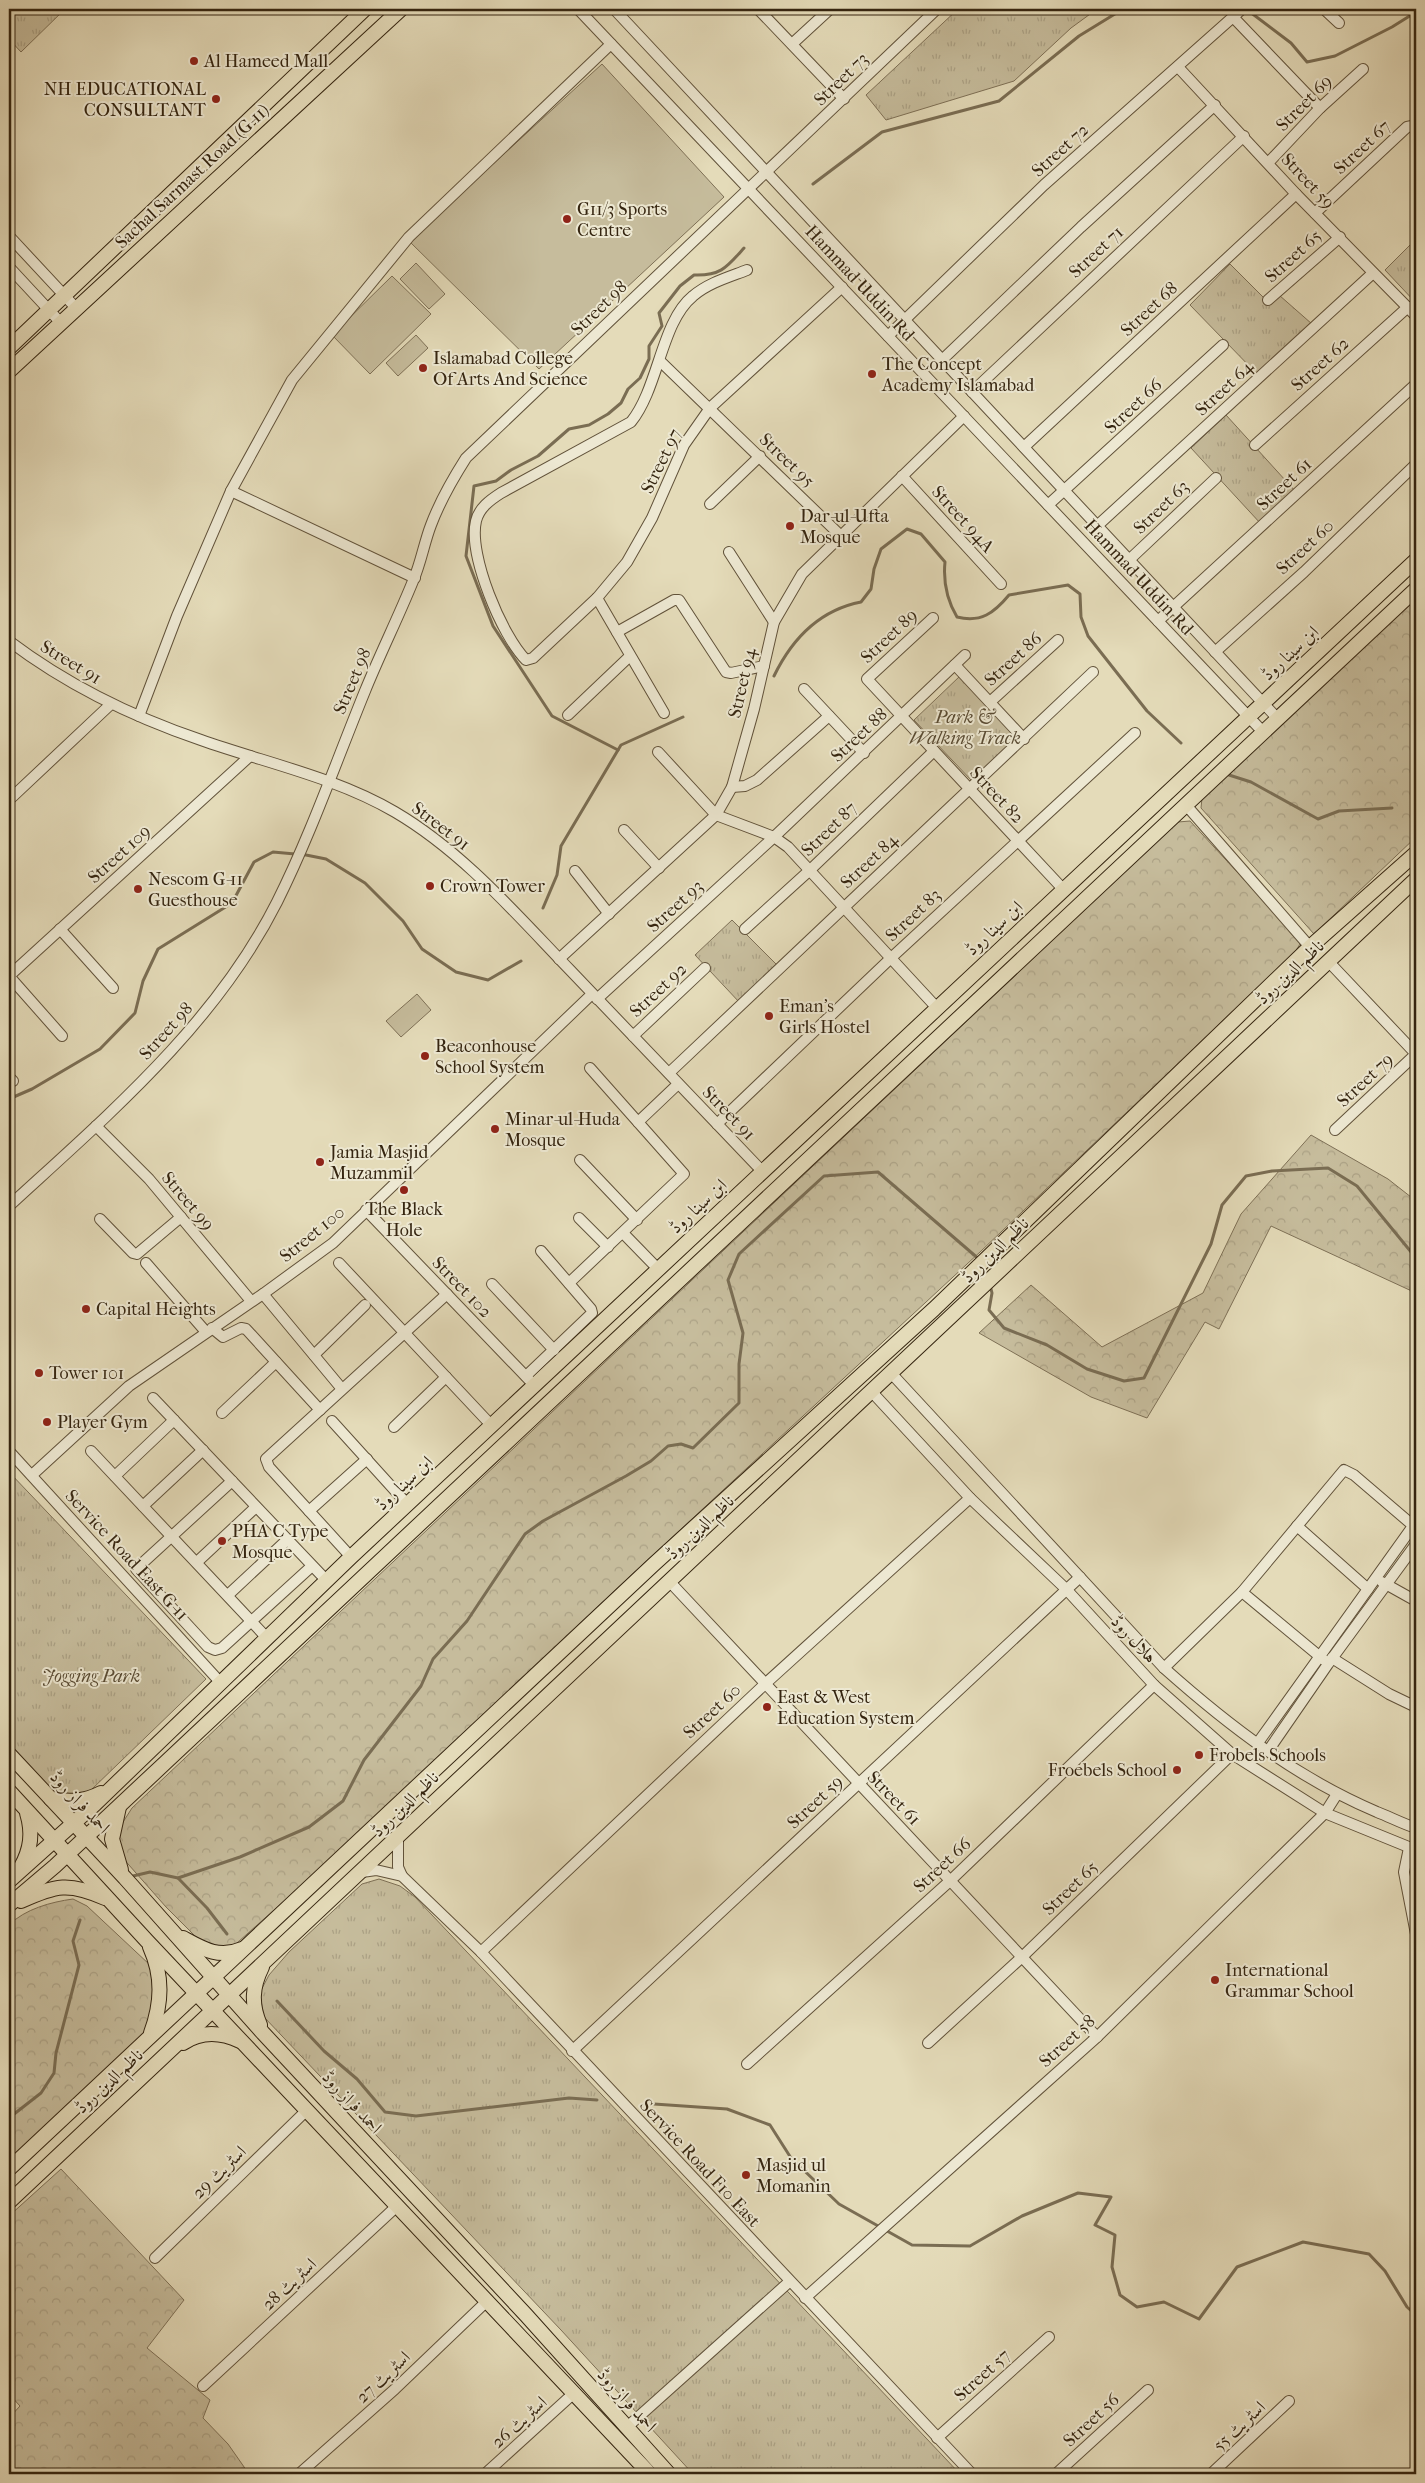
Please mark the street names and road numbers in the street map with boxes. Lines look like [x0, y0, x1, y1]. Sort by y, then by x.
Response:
street label: Street 73 [810, 48, 873, 110]
street label: Street 69 [1272, 71, 1337, 136]
street label: Sachal Sarmast Road (G-11) [111, 100, 274, 253]
street label: Street 67 [1330, 116, 1395, 179]
street label: Street 72 [1028, 119, 1093, 181]
street label: Street 59 [1277, 149, 1339, 214]
street label: Hammad Uddin Rd [801, 221, 919, 346]
street label: Street 71 [1065, 222, 1128, 283]
street label: Street 65 [1261, 225, 1326, 287]
street label: Street 98 [567, 277, 632, 340]
street label: Street 68 [1117, 278, 1182, 341]
street label: Street 62 [1287, 333, 1354, 396]
street label: Street 64 [1191, 356, 1258, 420]
street label: Street 66 [1100, 374, 1167, 438]
street label: Street 97 [637, 425, 686, 497]
street label: Street 95 [755, 429, 819, 492]
street label: Street 61 [1253, 454, 1316, 515]
street label: Street 63 [1129, 476, 1193, 539]
street label: Street 94A [927, 481, 998, 557]
street label: Hammad Uddin Rd [1080, 515, 1198, 640]
street label: Street 60 [1272, 515, 1338, 579]
street label: Street 89 [857, 605, 922, 668]
street label: ابن سینا روڈ [1257, 622, 1323, 685]
street label: Street 86 [980, 628, 1047, 691]
street label: Street 91 [37, 636, 105, 689]
street label: Street 98 [329, 645, 376, 717]
street label: Street 94 [724, 646, 761, 720]
street label: Street 88 [827, 704, 892, 767]
street label: Street 82 [965, 763, 1028, 828]
street label: Street 91 [408, 798, 474, 855]
street label: Street 87 [797, 798, 862, 861]
street label: Street 109 [84, 821, 155, 888]
street label: Street 84 [836, 829, 903, 893]
street label: Street 93 [643, 876, 708, 937]
street label: Street 83 [881, 885, 945, 946]
street label: ابن سینا روڈ [961, 897, 1027, 960]
street label: ناظم الدین روڈ [1252, 936, 1333, 1014]
street label: Street 92 [626, 959, 691, 1022]
street label: Street 98 [135, 998, 198, 1064]
street label: Street 79 [1333, 1049, 1398, 1112]
street label: Street 91 [698, 1082, 760, 1145]
street label: Street 99 [157, 1168, 218, 1235]
street label: ابن سینا روڈ [665, 1175, 731, 1238]
street label: Street 100 [276, 1202, 349, 1267]
street label: ناظم الدین روڈ [957, 1213, 1037, 1292]
street label: Street 102 [427, 1252, 496, 1322]
street label: ابن سینا روڈ [371, 1452, 437, 1515]
street label: Service Road East G-11 [61, 1486, 193, 1625]
street label: ناظم الدین روڈ [662, 1491, 743, 1569]
street label: ہلال روڈ [1106, 1611, 1161, 1668]
street label: Street 60 [679, 1679, 745, 1743]
street label: احمد فراز روڈ [45, 1767, 114, 1839]
street label: ناظم الدین روڈ [367, 1767, 447, 1846]
street label: Street 61 [863, 1767, 925, 1830]
street label: Street 59 [783, 1771, 848, 1833]
street label: Street 66 [909, 1833, 976, 1897]
street label: Street 65 [1038, 1857, 1103, 1920]
street label: Street 58 [1035, 2011, 1100, 2072]
street label: ناظم الدین روڈ [71, 2045, 152, 2123]
street label: احمد فراز روڈ [317, 2067, 386, 2139]
street label: Service Road F10 East [635, 2095, 765, 2232]
street label: اسٹریٹ 29 [188, 2141, 252, 2204]
street label: اسٹریٹ 28 [258, 2254, 322, 2316]
street label: Street 57 [950, 2345, 1015, 2406]
street label: اسٹریٹ 27 [352, 2347, 416, 2408]
street label: احمد فراز روڈ [592, 2364, 661, 2437]
street label: Street 56 [1059, 2389, 1124, 2452]
street label: اسٹریٹ 26 [487, 2392, 552, 2454]
street label: اسٹریٹ 55 [1209, 2397, 1271, 2457]

